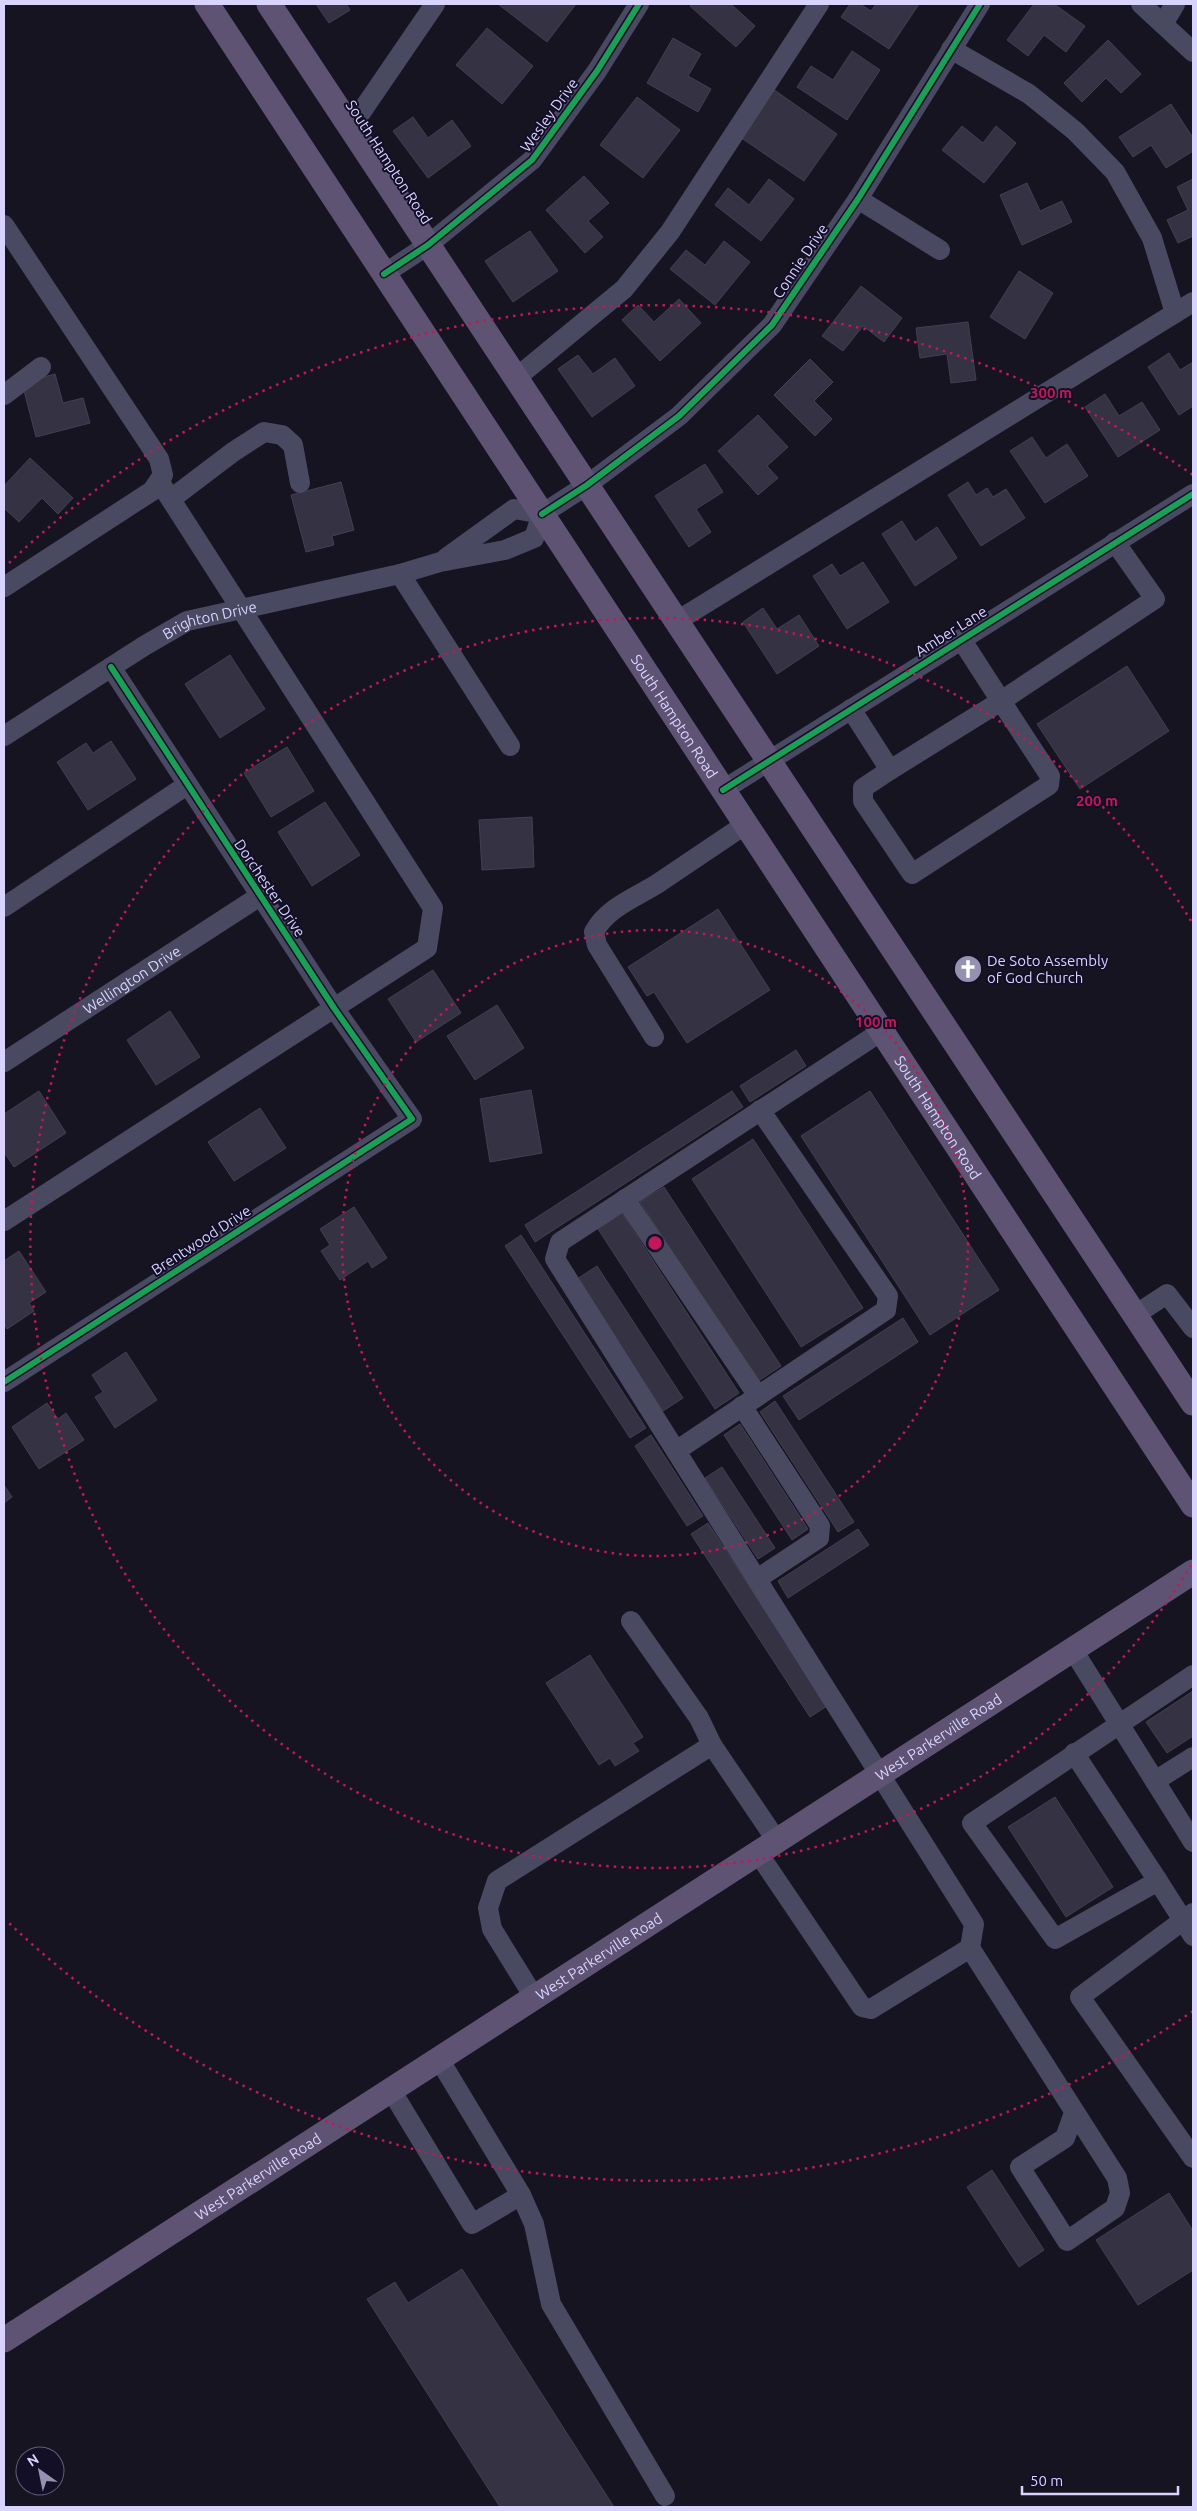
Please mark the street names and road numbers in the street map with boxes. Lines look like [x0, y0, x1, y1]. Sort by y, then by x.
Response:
street label: Wesley Drive [517, 75, 581, 155]
street label: South Hampton Road [343, 97, 435, 227]
street label: Connie Drive [769, 221, 831, 301]
street label: Brighton Drive [159, 597, 258, 642]
street label: Amber Lane [912, 602, 990, 660]
street label: South Hampton Road [628, 651, 722, 781]
street label: Dorchester Drive [231, 836, 309, 940]
street label: Wellington Drive [80, 941, 183, 1017]
street label: South Hampton Road [892, 1052, 985, 1182]
street label: Brentwood Drive [148, 1202, 254, 1278]
street label: West Parkerville Road [872, 1690, 1004, 1784]
street label: West Parkerville Road [532, 1909, 665, 2003]
street label: West Parkerville Road [191, 2129, 324, 2223]

